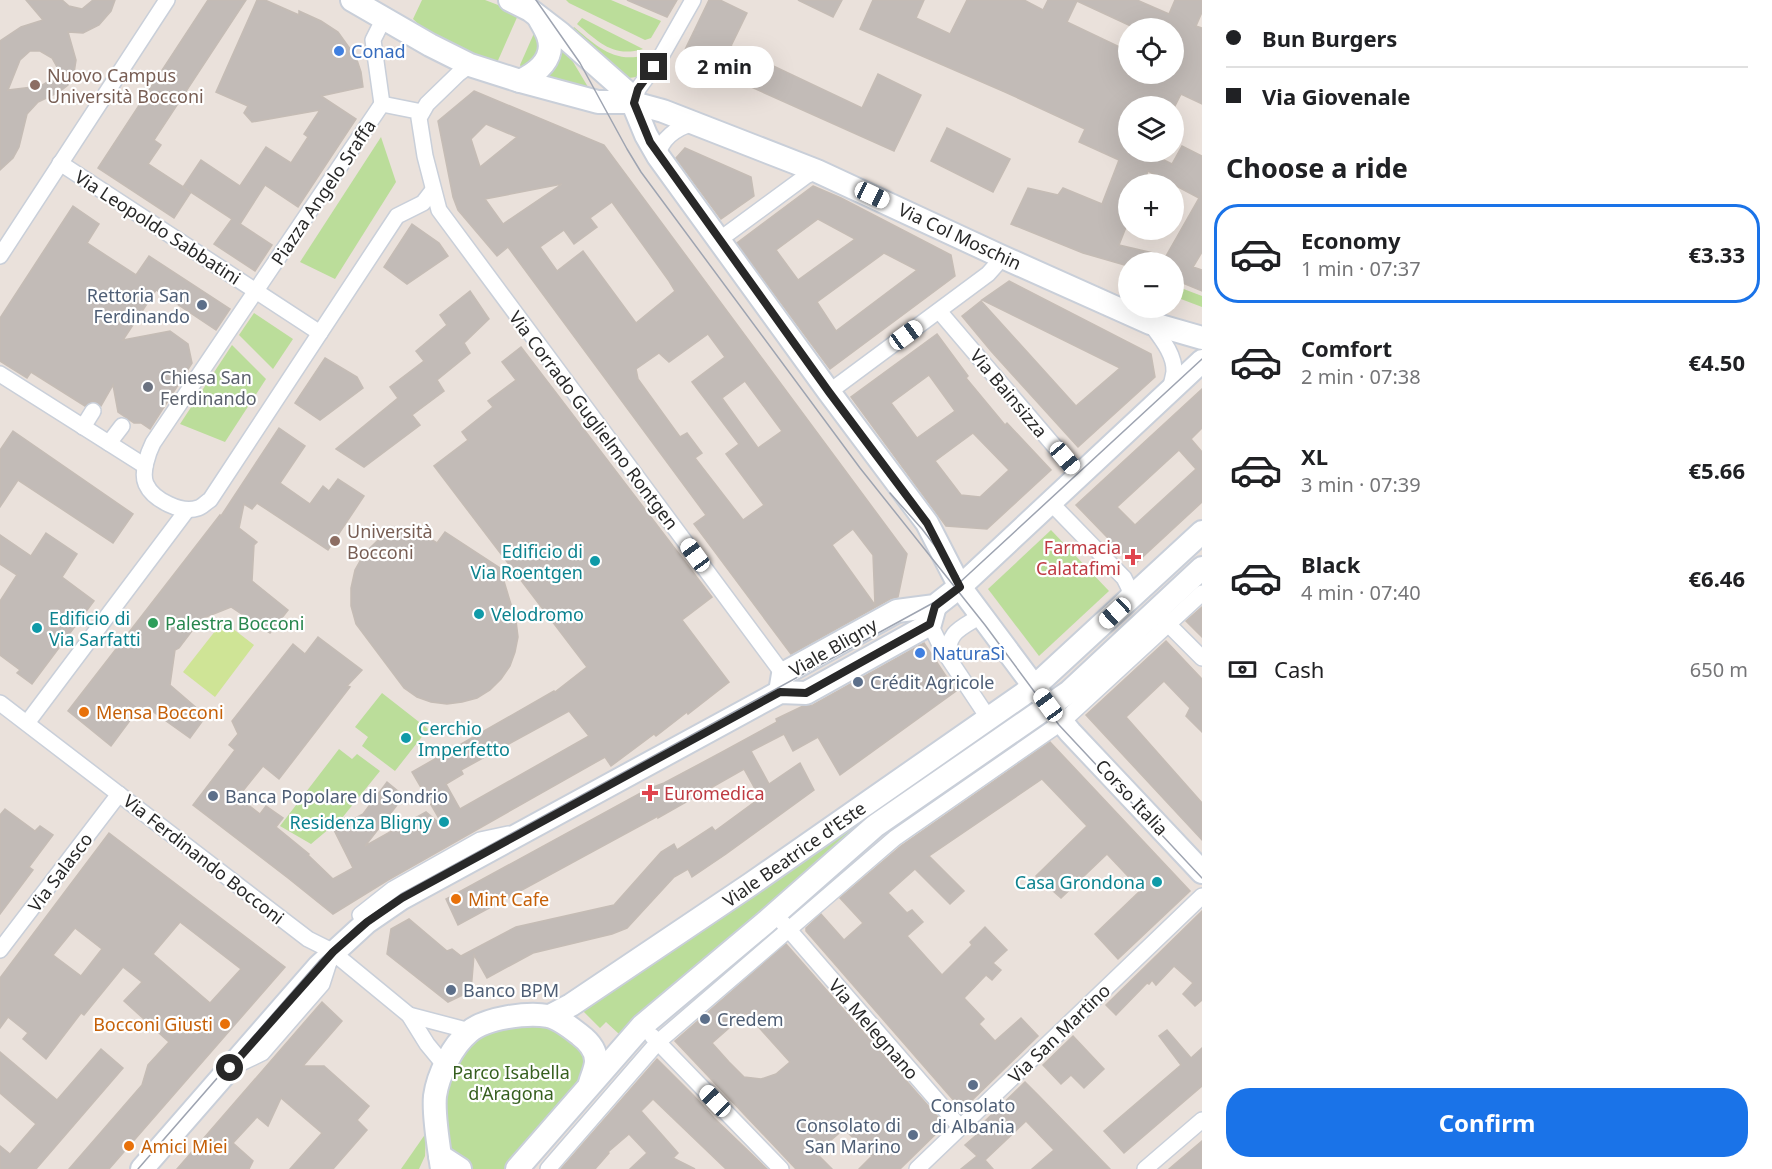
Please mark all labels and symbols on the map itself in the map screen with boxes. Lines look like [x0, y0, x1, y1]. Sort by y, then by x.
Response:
place label: Conad [351, 39, 406, 63]
marker: Conad [332, 44, 346, 58]
callout: 2 min [675, 46, 774, 88]
route end [640, 53, 667, 80]
place label: Nuovo Campus Università Bocconi [47, 63, 204, 108]
marker: Nuovo Campus Università Bocconi [28, 78, 42, 92]
street label: Piazza Angelo Sraffa [265, 114, 381, 270]
street label: Via Leopoldo Sabbatini [70, 164, 246, 290]
car [852, 179, 892, 211]
street label: Via Col Moschin [895, 197, 1025, 275]
place label: Rettoria San Ferdinando [87, 283, 190, 328]
marker: Rettoria San Ferdinando [195, 298, 209, 312]
street label: Via Corrado Guglielmo Rontgen [504, 306, 684, 534]
car [886, 317, 926, 353]
street label: Via Bainsizza [965, 344, 1053, 442]
place label: Chiesa San Ferdinando [160, 365, 257, 410]
marker: Chiesa San Ferdinando [141, 380, 155, 394]
car [1047, 438, 1083, 478]
place label: Università Bocconi [347, 519, 433, 564]
marker: Università Bocconi [328, 534, 342, 548]
car [677, 535, 713, 575]
place label: Farmacia Calatafimi [1036, 535, 1121, 580]
place label: Edificio di Via Roentgen [471, 539, 583, 584]
marker: Farmacia Calatafimi [1126, 550, 1140, 564]
marker: Edificio di Via Roentgen [588, 554, 602, 568]
car [1096, 594, 1134, 632]
place label: Velodromo [491, 602, 584, 626]
place label: Edificio di Via Sarfatti [49, 606, 141, 651]
marker: Velodromo [472, 607, 486, 621]
place label: Palestra Bocconi [165, 611, 304, 635]
street label: Viale Bligny [785, 612, 882, 682]
marker: Palestra Bocconi [146, 616, 160, 630]
marker: Edificio di Via Sarfatti [30, 621, 44, 635]
place label: NaturaSì [932, 641, 1005, 665]
marker: NaturaSì [913, 646, 927, 660]
place label: Crédit Agricole [870, 670, 994, 694]
marker: Crédit Agricole [851, 675, 865, 689]
car [1030, 685, 1066, 725]
place label: Mensa Bocconi [96, 700, 224, 724]
marker: Mensa Bocconi [77, 705, 91, 719]
place label: Cerchio Imperfetto [418, 716, 510, 761]
marker: Cerchio Imperfetto [399, 731, 413, 745]
street label: Corso Italia [1090, 754, 1174, 840]
place label: Euromedica [664, 781, 765, 805]
place label: Banca Popolare di Sondrio [225, 784, 448, 808]
marker: Euromedica [641, 784, 659, 802]
street label: Via Ferdinando Bocconi [119, 789, 289, 929]
marker: Banca Popolare di Sondrio [206, 789, 220, 803]
street label: Viale Beatrice d'Este [718, 796, 870, 912]
place label: Residenza Bligny [289, 810, 433, 834]
marker: Residenza Bligny [437, 815, 451, 829]
street label: Via Salasco [22, 828, 98, 916]
place label: Casa Grondona [1015, 870, 1145, 894]
marker: Casa Grondona [1150, 875, 1164, 889]
place label: Mint Cafe [468, 887, 549, 911]
marker: Mint Cafe [449, 892, 463, 906]
street label: Via Melegnano [824, 974, 924, 1084]
place label: Banco BPM [463, 978, 559, 1002]
street label: Via San Martino [1003, 978, 1115, 1088]
marker: Banco BPM [444, 983, 458, 997]
place label: Credem [717, 1007, 784, 1031]
place label: Bocconi Giusti [93, 1012, 213, 1036]
marker: Credem [698, 1012, 712, 1026]
marker: Bocconi Giusti [218, 1017, 232, 1031]
route start [216, 1054, 243, 1081]
park label: Parco Isabella d'Aragona [452, 1060, 570, 1105]
marker: Consolato di Albania [966, 1078, 980, 1092]
car [696, 1082, 734, 1120]
place label: Consolato di Albania [930, 1093, 1016, 1138]
place label: Consolato di San Marino [796, 1113, 901, 1158]
marker: Consolato di San Marino [906, 1128, 920, 1142]
place label: Amici Miei [141, 1134, 228, 1158]
marker: Amici Miei [122, 1139, 136, 1153]

